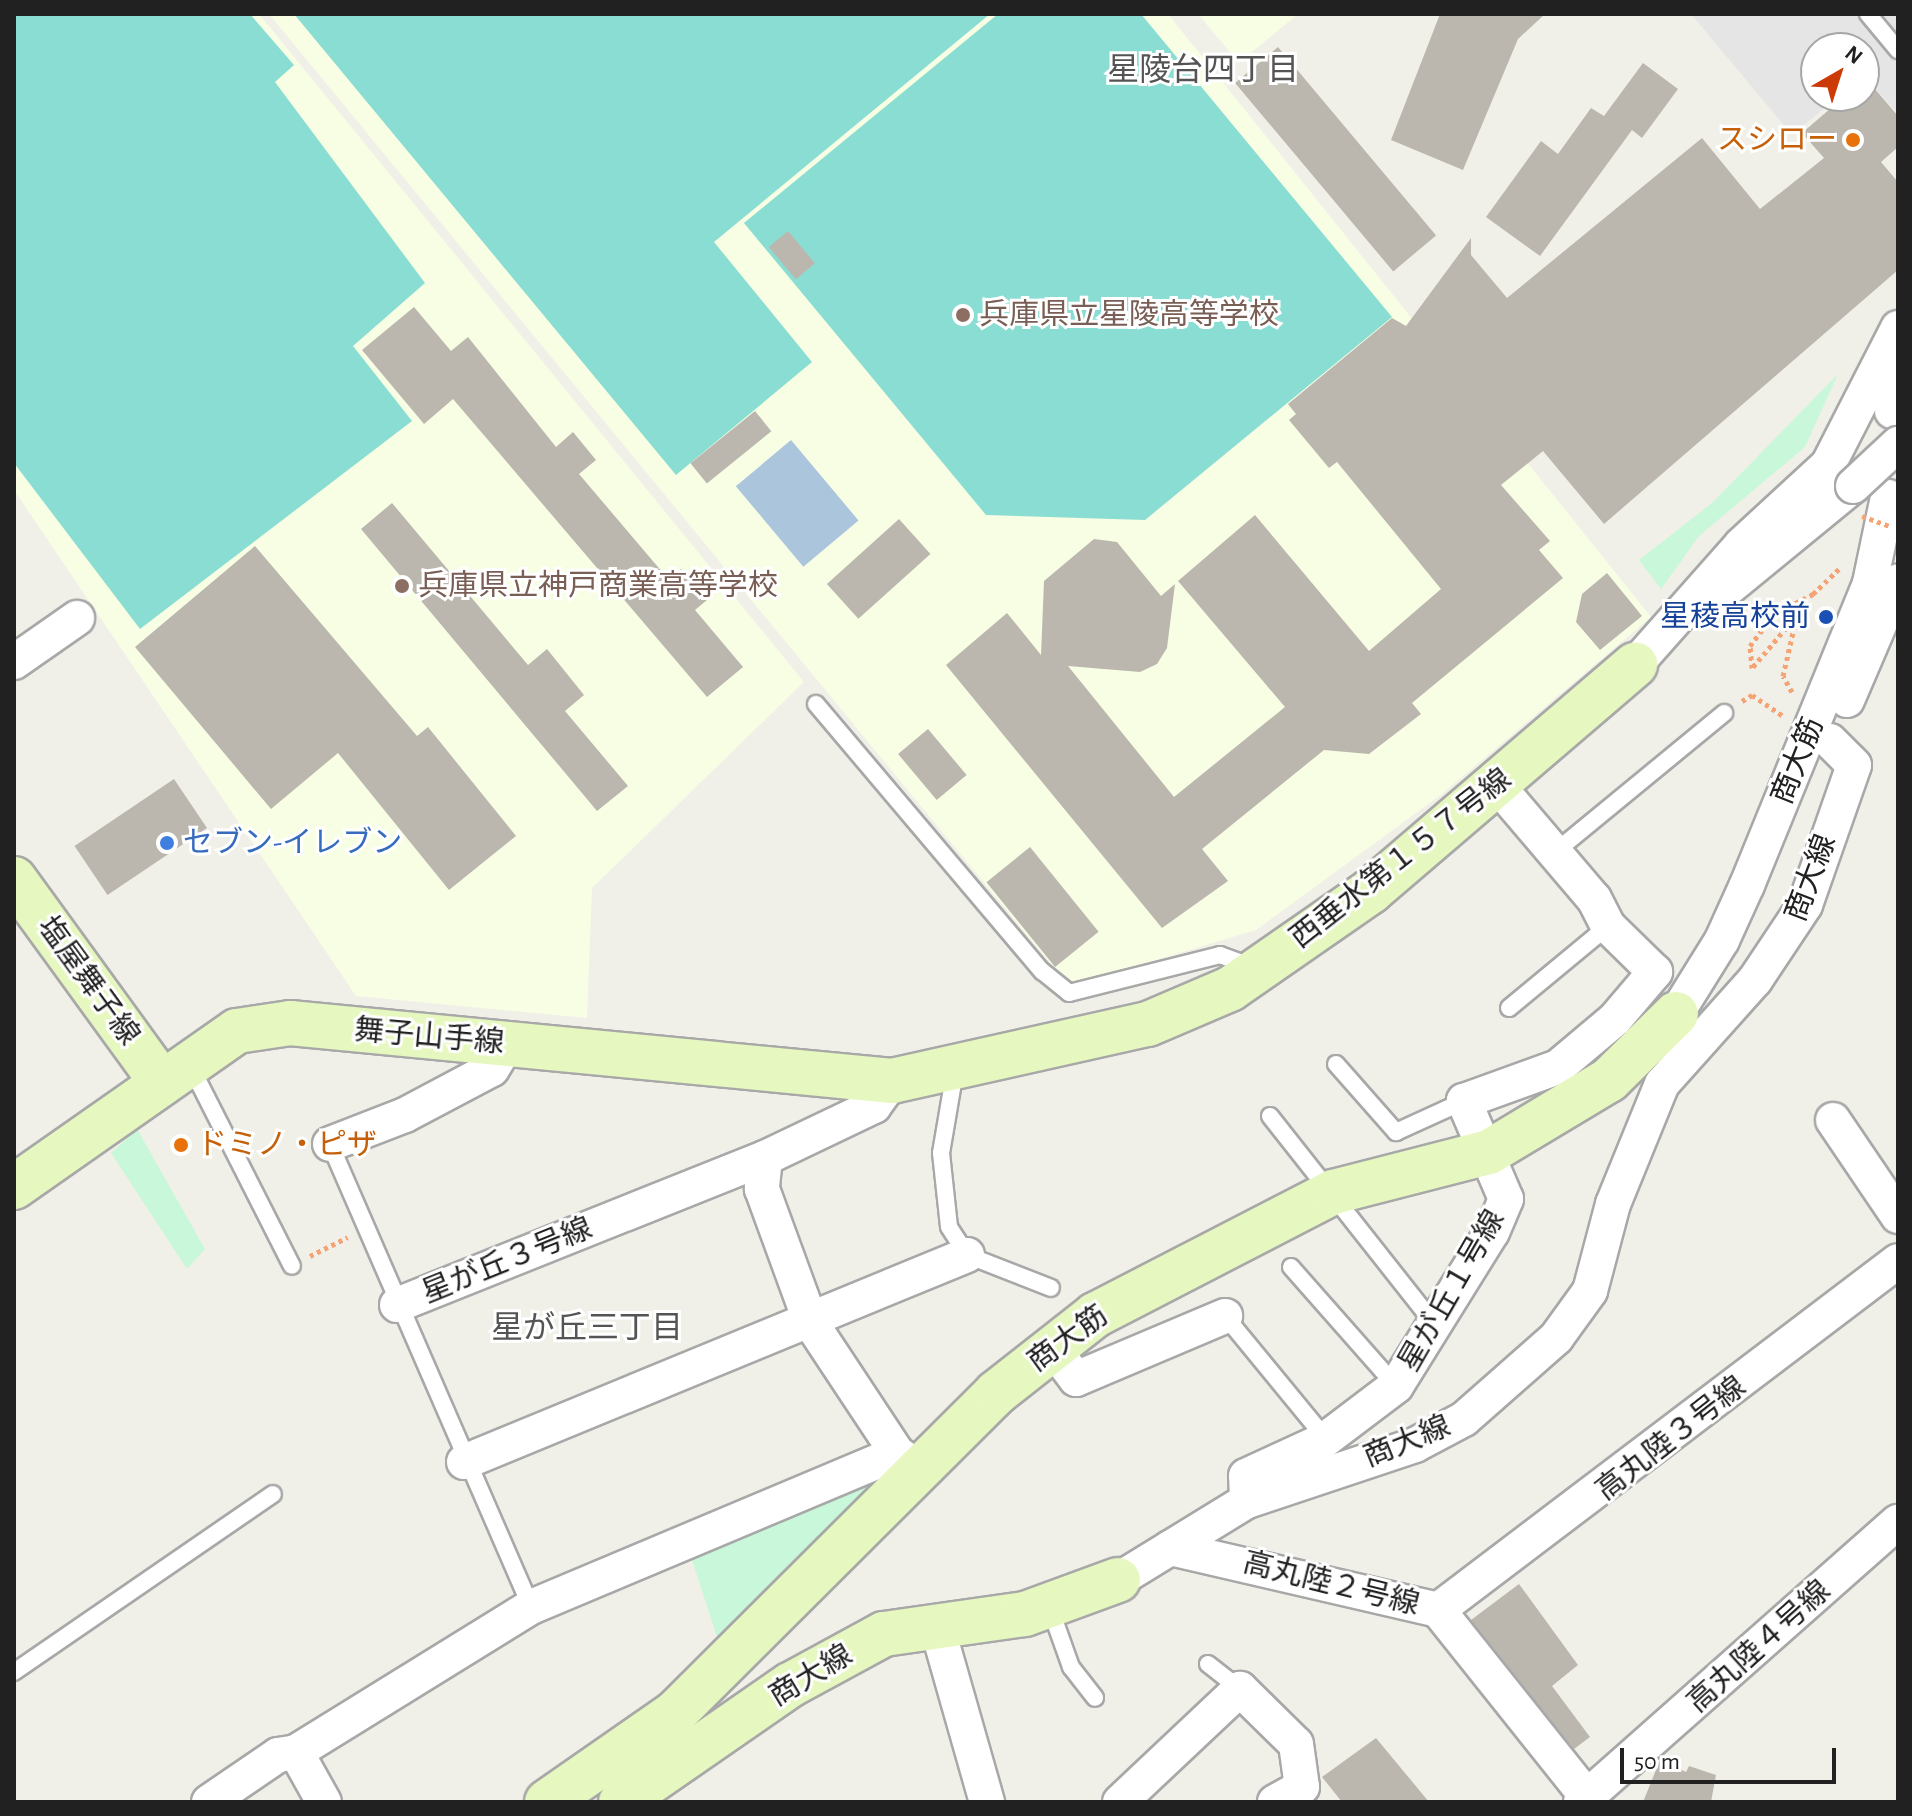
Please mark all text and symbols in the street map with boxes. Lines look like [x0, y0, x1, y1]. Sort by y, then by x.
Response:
north arrow [1800, 32, 1880, 112]
text: N [1841, 42, 1867, 68]
district label: 星陵台四丁目 [1107, 51, 1299, 89]
place label: スシロー [1717, 122, 1837, 158]
marker: スシロー [1844, 131, 1862, 149]
place label: 兵庫県立星陵高等学校 [979, 297, 1279, 333]
marker: 兵庫県立星陵高等学校 [954, 306, 972, 324]
place label: 兵庫県立神戸商業高等学校 [418, 568, 778, 604]
marker: 兵庫県立神戸商業高等学校 [393, 577, 411, 595]
place label: 星稜高校前 [1660, 599, 1810, 635]
marker: 星稜高校前 [1817, 608, 1835, 626]
street label: 商大筋 [1764, 713, 1832, 809]
street label: 西垂水第１５７号線 [1284, 762, 1518, 956]
place label: セブン-イレブン [183, 825, 402, 861]
street label: 商大線 [1778, 830, 1844, 926]
marker: セブン-イレブン [158, 834, 176, 852]
street label: 塩屋舞子線 [29, 910, 147, 1052]
street label: 舞子山手線 [353, 1013, 505, 1061]
place label: ドミノ・ピザ [197, 1127, 377, 1163]
marker: ドミノ・ピザ [172, 1136, 190, 1154]
street label: 星が丘１号線 [1391, 1204, 1513, 1378]
street label: 星が丘３号線 [417, 1211, 597, 1311]
street label: 商大筋 [1021, 1298, 1115, 1380]
district label: 星が丘三丁目 [491, 1309, 683, 1347]
street label: 高丸陸３号線 [1589, 1369, 1753, 1509]
street label: 商大線 [1359, 1408, 1455, 1476]
street label: 高丸陸２号線 [1239, 1545, 1423, 1623]
street label: 高丸陸４号線 [1680, 1573, 1838, 1721]
street label: 商大線 [763, 1637, 859, 1715]
scale bar [1624, 1732, 1840, 1782]
text: 50 m [1634, 1750, 1680, 1774]

